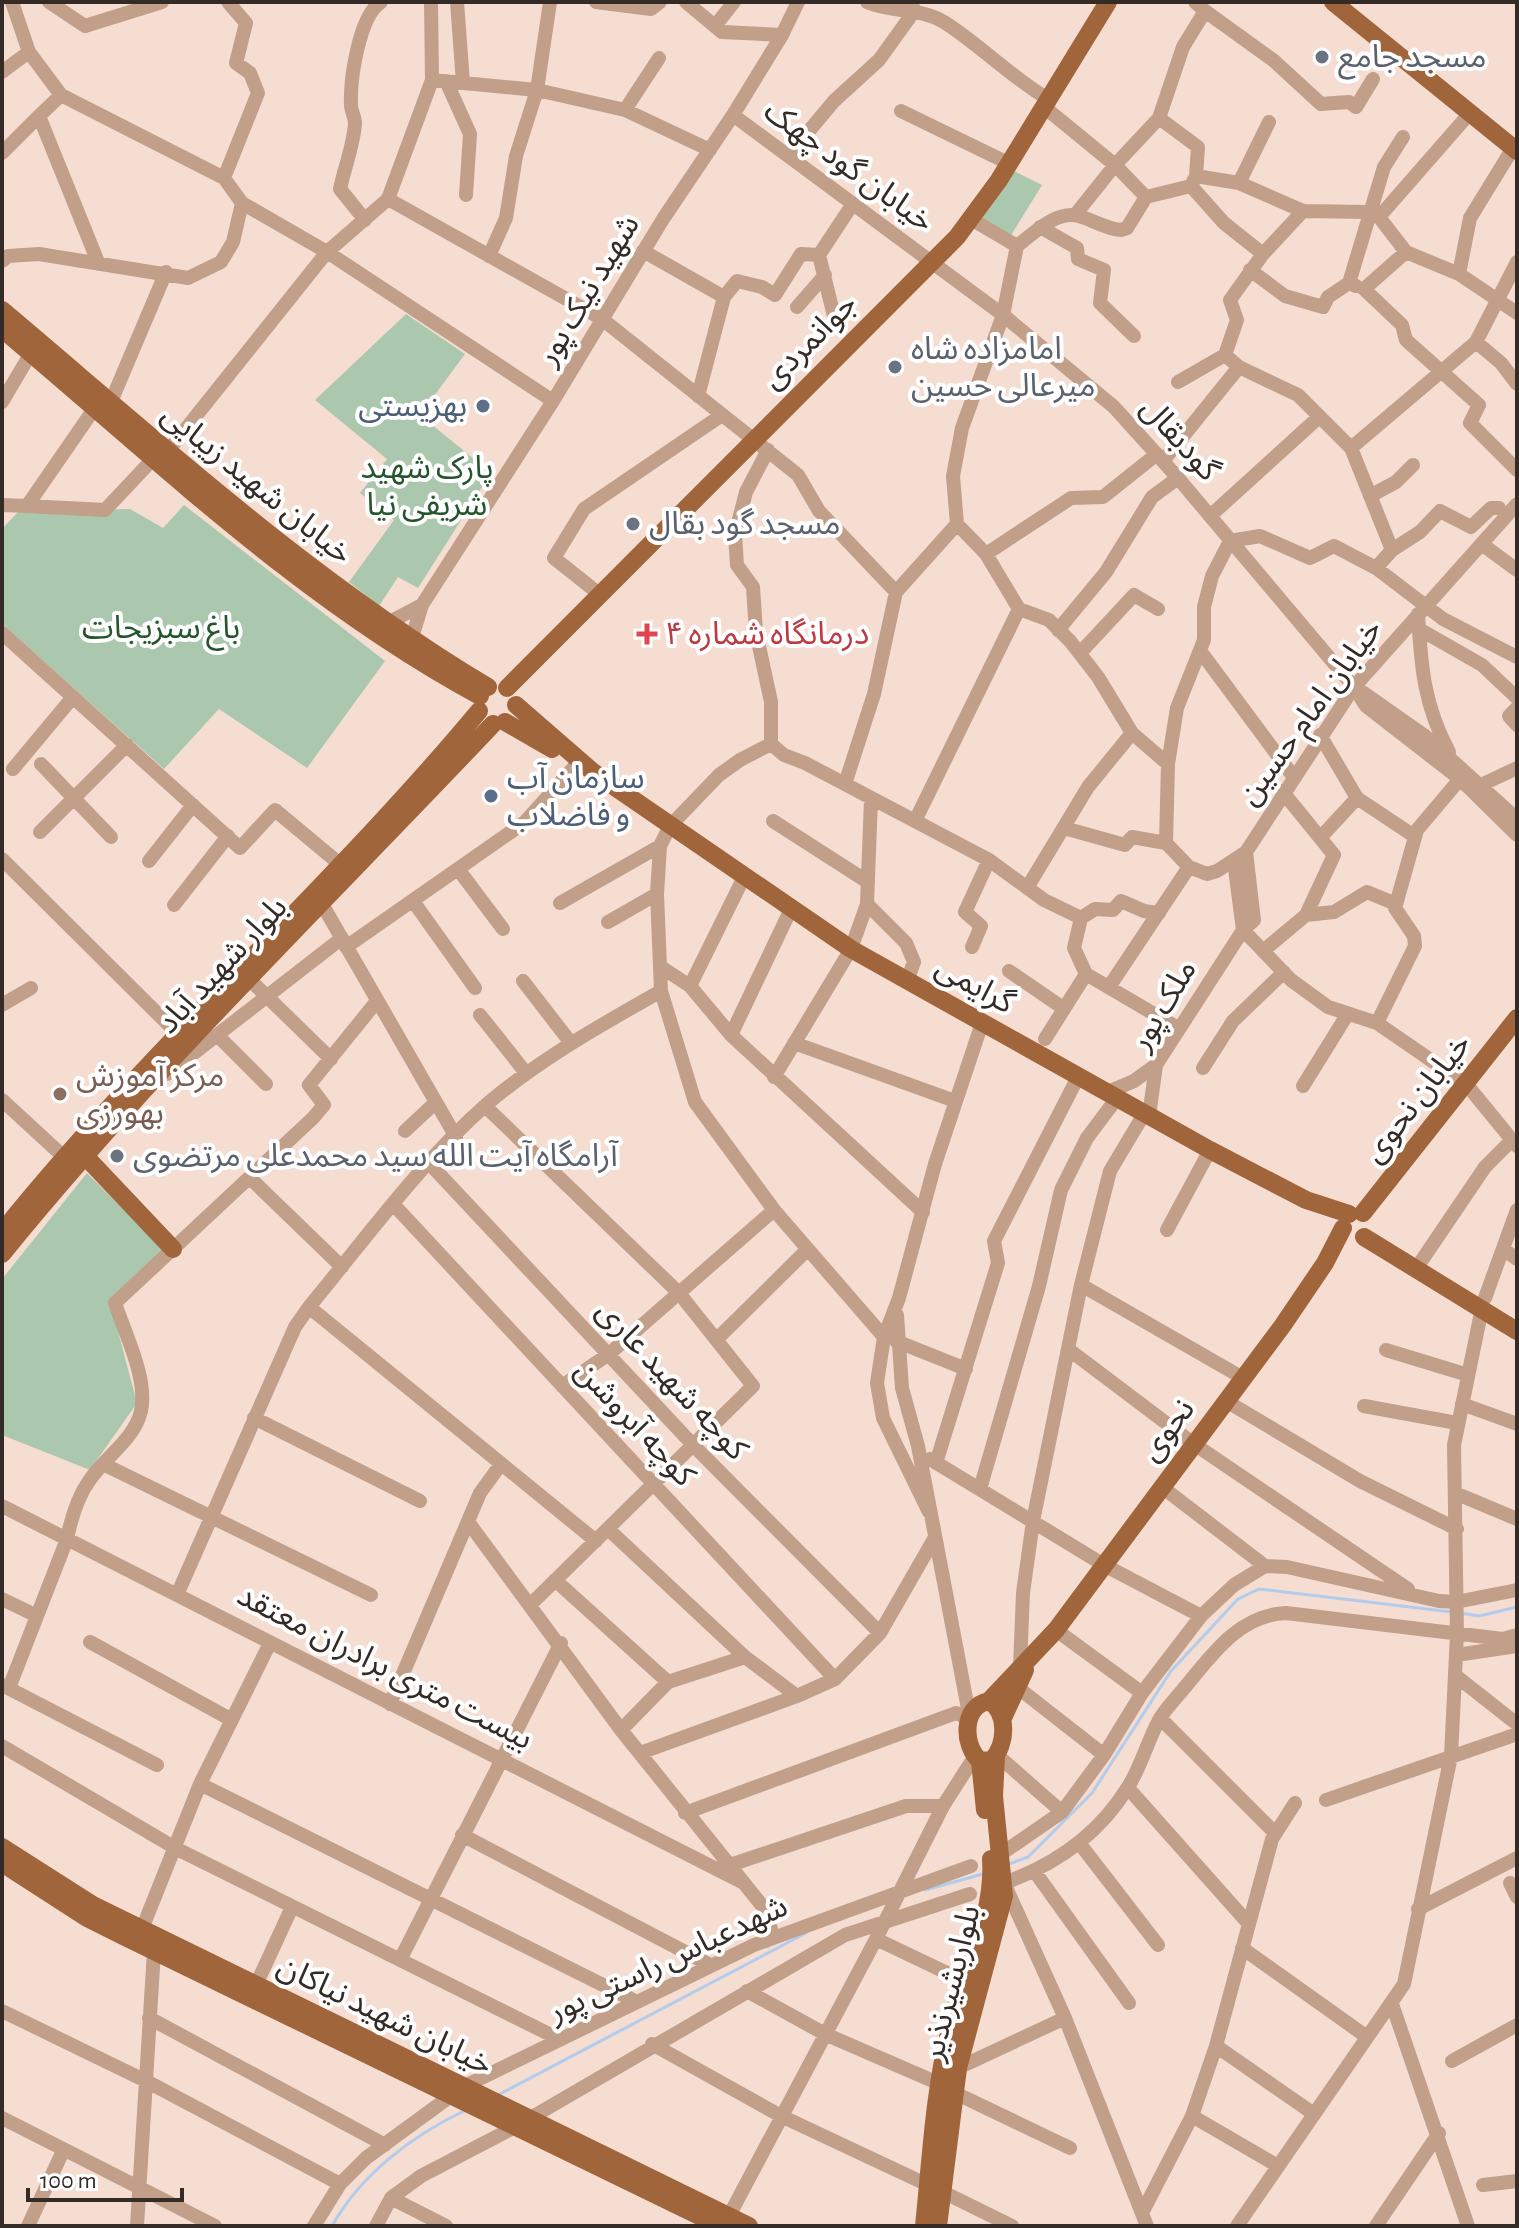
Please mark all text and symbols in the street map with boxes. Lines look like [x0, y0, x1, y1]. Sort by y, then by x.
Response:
place label: مسجد جامع [1338, 41, 1487, 80]
marker: مسجد جامع [1313, 48, 1331, 66]
street label: خیابان گود چهک [757, 93, 940, 240]
street label: شهید نیک پور [530, 209, 648, 373]
street label: جوانمردی [755, 287, 864, 396]
place label: امامزاده شاه میرعالی حسین [911, 333, 1096, 404]
marker: امامزاده شاه میرعالی حسین [886, 358, 904, 376]
place label: بهزیستی [358, 390, 467, 424]
street label: گودبقال [1133, 391, 1226, 489]
marker: بهزیستی [474, 397, 492, 415]
street label: خیابان شهید زیبایی [155, 398, 358, 572]
park label: پارک شهید شریفی نیا [361, 452, 493, 523]
place label: مسجد گود بقال [649, 507, 841, 542]
marker: مسجد گود بقال [624, 515, 642, 533]
park label: باغ سبزیجات [82, 612, 240, 651]
street label: خیابان امام حسین [1232, 613, 1394, 815]
place label: درمانگاه شماره ۴ [665, 617, 869, 652]
marker: درمانگاه شماره ۴ [636, 623, 658, 645]
place label: سازمان آب و فاضلاب [507, 762, 644, 833]
marker: سازمان آب و فاضلاب [482, 787, 500, 805]
street label: بلوار شهید آباد [151, 890, 295, 1041]
street label: گرایمی [929, 950, 1021, 1022]
street label: ملک پور [1123, 954, 1205, 1058]
street label: خیابان نحوی [1357, 1028, 1478, 1170]
place label: مرکز آموزش بهورزی [76, 1060, 224, 1131]
marker: مرکز آموزش بهورزی [51, 1085, 69, 1103]
place label: آرامگاه آیت الله سید محمدعلی مرتضوی [133, 1139, 619, 1174]
marker: آرامگاه آیت الله سید محمدعلی مرتضوی [108, 1147, 126, 1165]
street label: کوچه شهید عاری [588, 1294, 754, 1469]
street label: کوچه آبروشن [567, 1354, 702, 1495]
street label: نحوی [1134, 1393, 1202, 1468]
street label: بیست متری برادران معتقد [231, 1579, 538, 1757]
street label: شهدعباس راستی پور [543, 1890, 794, 2032]
street label: بلواربشیرنذیر [916, 1902, 988, 2065]
street label: خیابان شهید نیاکان [272, 1949, 498, 2082]
scale bar [28, 2152, 182, 2202]
text: 100 m [40, 2169, 97, 2193]

